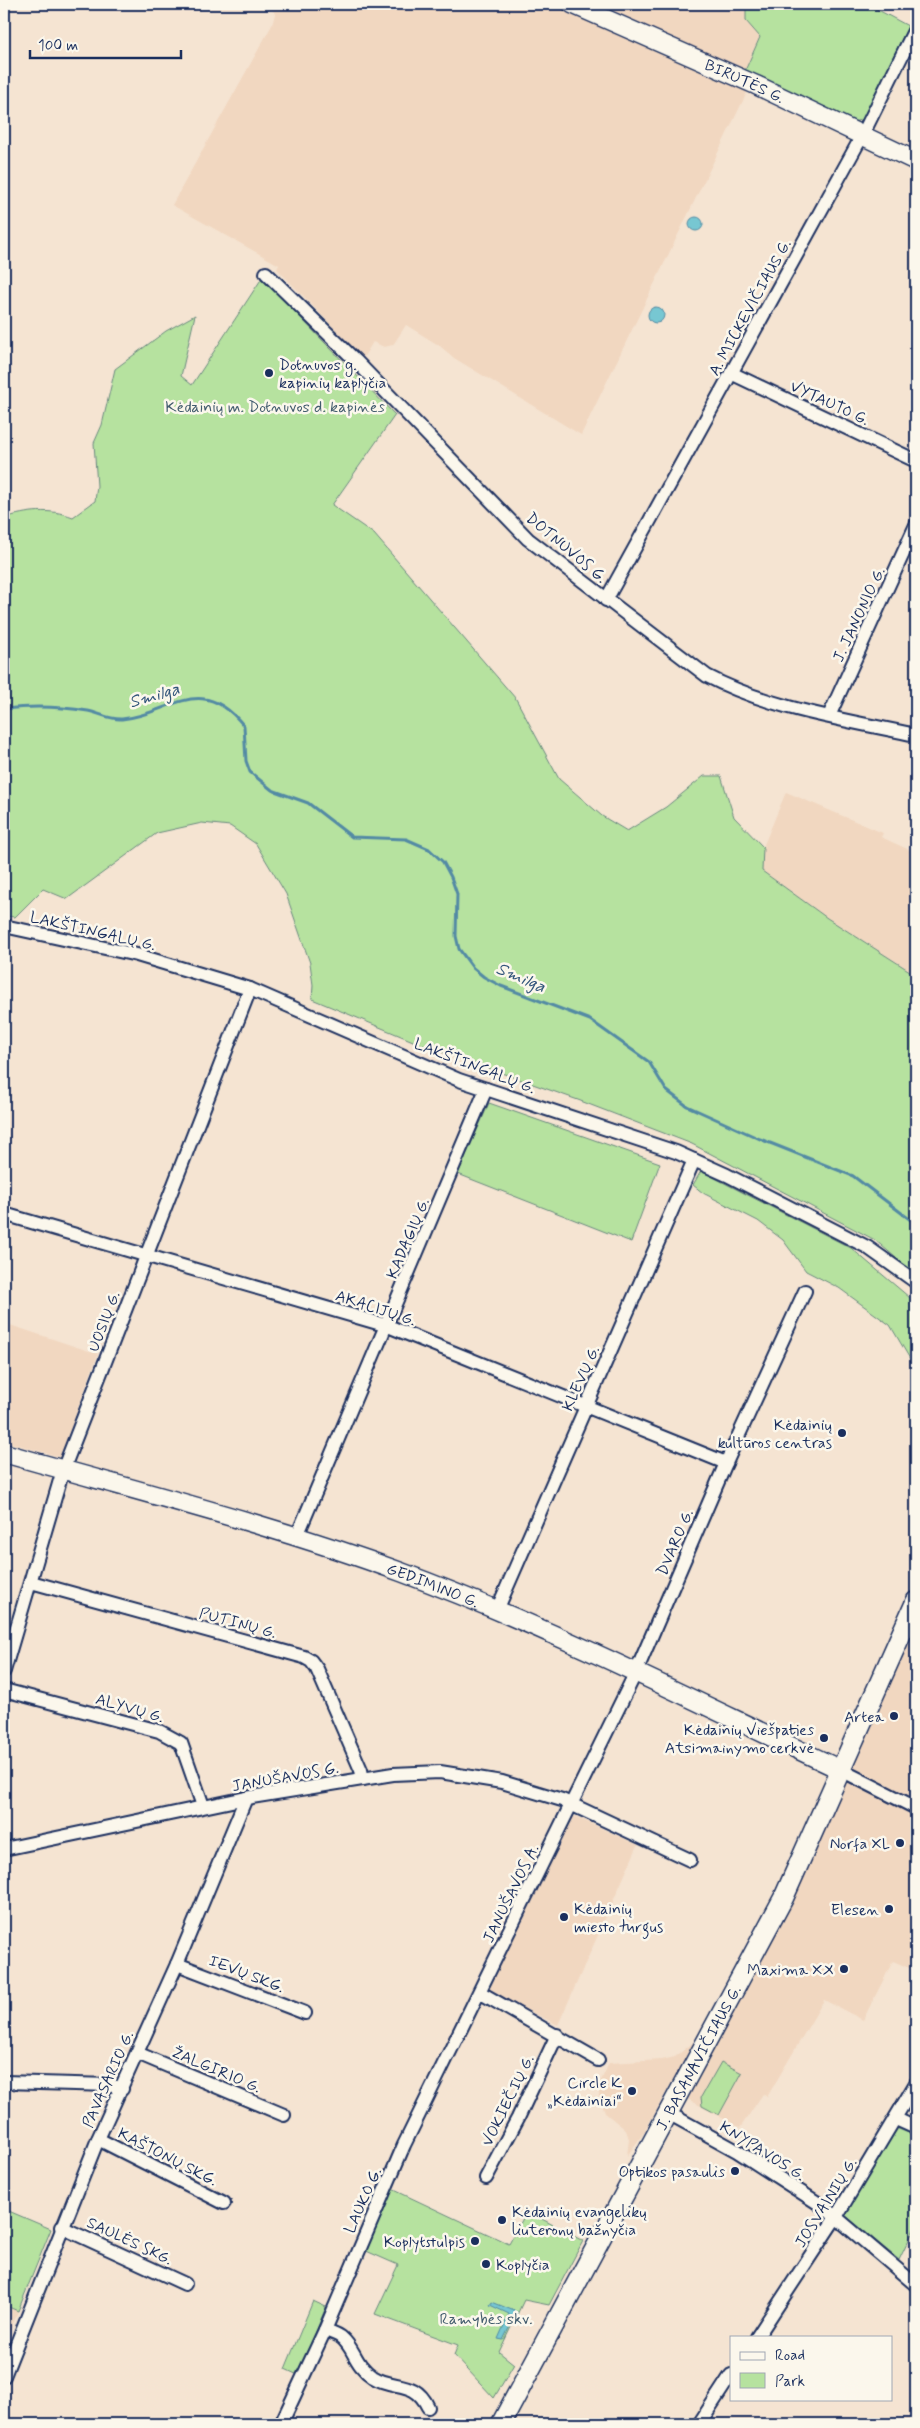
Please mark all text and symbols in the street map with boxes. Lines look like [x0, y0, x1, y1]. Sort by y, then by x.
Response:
scale bar [30, 28, 181, 60]
text: 100 m [38, 36, 78, 56]
street label: BIRUTĖS G. [701, 55, 787, 109]
street label: A. MICKEVIČIAUS G. [704, 236, 797, 380]
place label: Dotnuvos g. kapinių kaplyčia [279, 355, 386, 394]
marker: Dotnuvos g. kapinių kaplyčia [263, 367, 275, 379]
street label: VYTAUTO G. [786, 376, 872, 431]
park label: Kėdainių m. Dotnuvos d. kapinės [165, 397, 385, 418]
street label: DOTNUVOS G. [521, 508, 611, 588]
street label: J. JANONIO G. [828, 564, 891, 665]
water label: Smilga [126, 677, 182, 715]
street label: LAKŠTINGALŲ G. [28, 907, 158, 956]
water label: Smilga [492, 957, 549, 999]
street label: LAKŠTINGALŲ G. [411, 1034, 538, 1099]
street label: KADAGIŲ G. [382, 1195, 435, 1282]
street label: AKACIJŲ G. [333, 1286, 418, 1331]
street label: UOSIŲ G. [83, 1288, 126, 1355]
street label: KLEVŲ G. [558, 1343, 605, 1415]
place label: Kėdainių kultūros centras [718, 1415, 832, 1454]
marker: Kėdainių kultūros centras [836, 1427, 848, 1439]
street label: DVARO G. [652, 1506, 699, 1579]
street label: GEDIMINO G. [384, 1559, 482, 1613]
street label: PUTINŲ G. [197, 1603, 278, 1644]
street label: ALYVŲ G. [93, 1689, 166, 1728]
place label: Artea [844, 1707, 884, 1728]
marker: Artea [888, 1710, 900, 1722]
place label: Kėdainių Viešpaties Atsimainymo cerkvė [665, 1720, 814, 1759]
marker: Kėdainių Viešpaties Atsimainymo cerkvė [818, 1732, 830, 1744]
street label: JANUŠAVOS G. [230, 1758, 340, 1797]
place label: Norfa XL [830, 1834, 890, 1855]
marker: Norfa XL [894, 1837, 906, 1849]
street label: JANUŠAVOS A. [478, 1841, 544, 1947]
place label: Kėdainių miesto turgus [574, 1899, 663, 1939]
place label: Elesen [831, 1900, 879, 1921]
marker: Elesen [883, 1903, 895, 1915]
marker: Kėdainių miesto turgus [558, 1911, 570, 1923]
street label: IEVŲ SKG. [206, 1950, 287, 1998]
place label: Maxima XX [747, 1960, 834, 1981]
marker: Maxima XX [838, 1963, 850, 1975]
street label: J. BASANAVIČIAUS G. [652, 1982, 747, 2134]
street label: PAVASARIO G. [78, 2028, 139, 2131]
street label: ŽALGIRIO G. [169, 2042, 264, 2098]
street label: VOKIEČIŲ G. [477, 2051, 540, 2150]
place label: Circle K „Kėdainiai“ [547, 2073, 622, 2112]
marker: Circle K „Kėdainiai“ [626, 2085, 638, 2097]
street label: KNYPAVOS G. [715, 2117, 809, 2186]
street label: KAŠTONŲ SKG. [114, 2123, 221, 2191]
street label: JOSVAINIŲ G. [790, 2154, 862, 2252]
place label: Optikos pasaulis [619, 2162, 725, 2183]
street label: LAUKO G. [340, 2164, 387, 2237]
marker: Optikos pasaulis [729, 2165, 741, 2177]
place label: Kėdainių evangelikų liuteronų bažnyčia [512, 2202, 647, 2241]
street label: SAULĖS SKG. [83, 2212, 176, 2270]
marker: Kėdainių evangelikų liuteronų bažnyčia [496, 2214, 508, 2226]
place label: Koplytstulpis [384, 2232, 465, 2253]
marker: Koplytstulpis [469, 2235, 481, 2247]
place label: Koplyčia [496, 2255, 550, 2276]
marker: Koplyčia [480, 2258, 492, 2270]
park label: Ramybės skv. [439, 2309, 533, 2330]
legend [730, 2336, 892, 2400]
text: Road [775, 2346, 805, 2366]
text: Park [775, 2372, 805, 2392]

